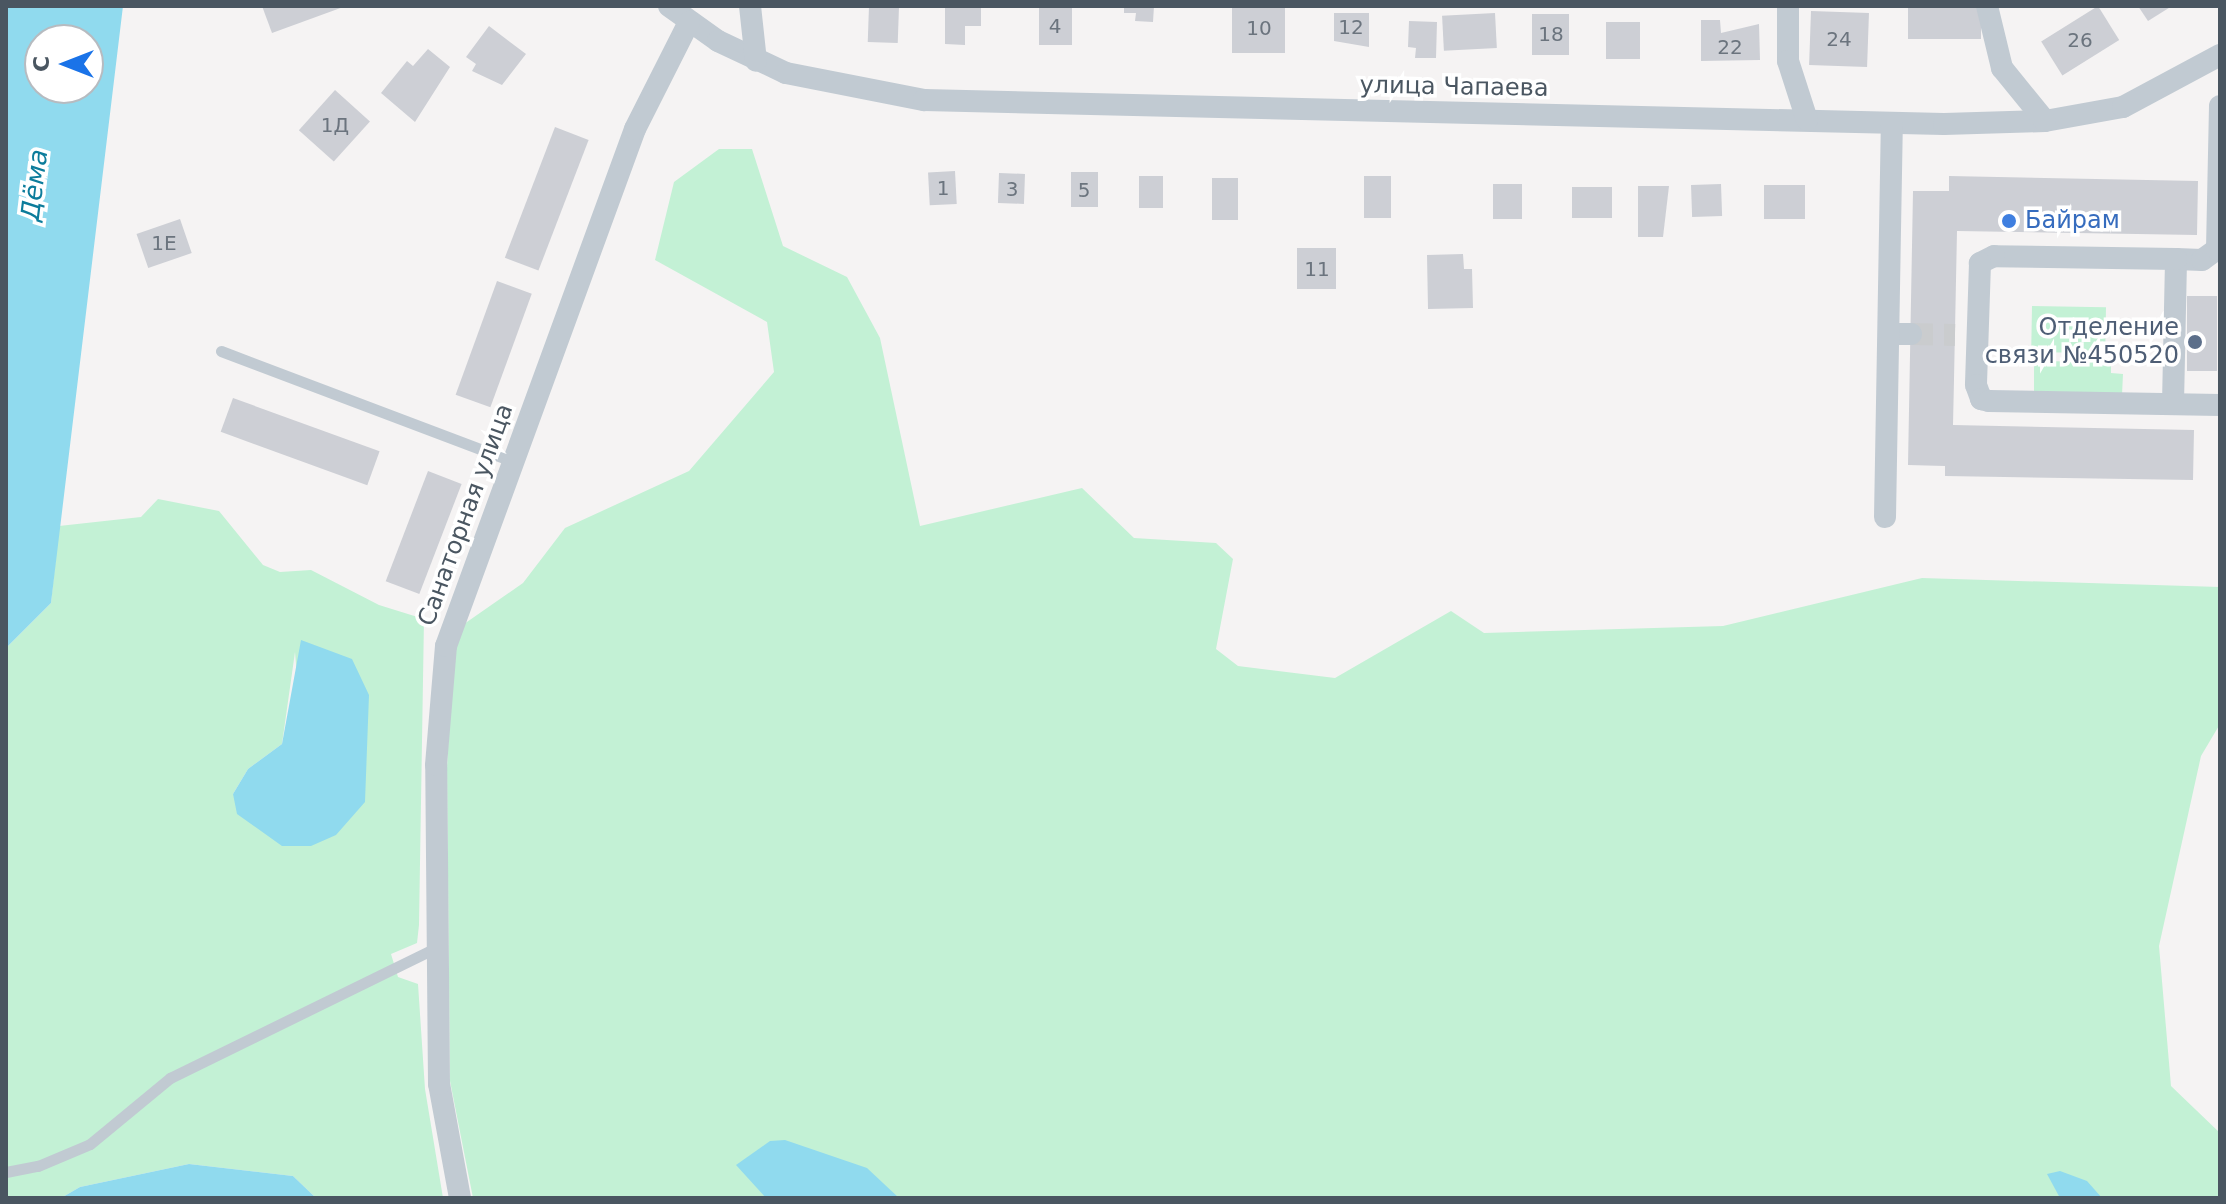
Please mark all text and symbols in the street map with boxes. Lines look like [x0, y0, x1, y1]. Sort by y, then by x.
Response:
house number: 4 [1049, 14, 1061, 38]
house number: 12 [1338, 15, 1364, 39]
house number: 10 [1246, 16, 1272, 40]
house number: 18 [1538, 22, 1564, 46]
north arrow [24, 24, 104, 104]
house number: 24 [1826, 27, 1852, 51]
house number: 26 [2067, 28, 2093, 52]
house number: 22 [1717, 35, 1743, 59]
text: С [29, 56, 54, 72]
street label: улица Чапаева [1359, 71, 1549, 103]
house number: 1Д [321, 113, 349, 137]
water label: Дёма [15, 147, 55, 223]
house number: 1 [937, 176, 949, 200]
house number: 3 [1006, 177, 1018, 201]
house number: 5 [1078, 178, 1090, 202]
place label: Байрам [2025, 207, 2120, 235]
marker: Байрам [2000, 212, 2018, 230]
house number: 1Е [151, 231, 177, 255]
house number: 11 [1304, 257, 1330, 281]
place label: Отделение связи №450520 [1985, 314, 2179, 370]
marker: Отделение связи №450520 [2186, 333, 2204, 351]
street label: Санаторная улица [412, 400, 520, 630]

